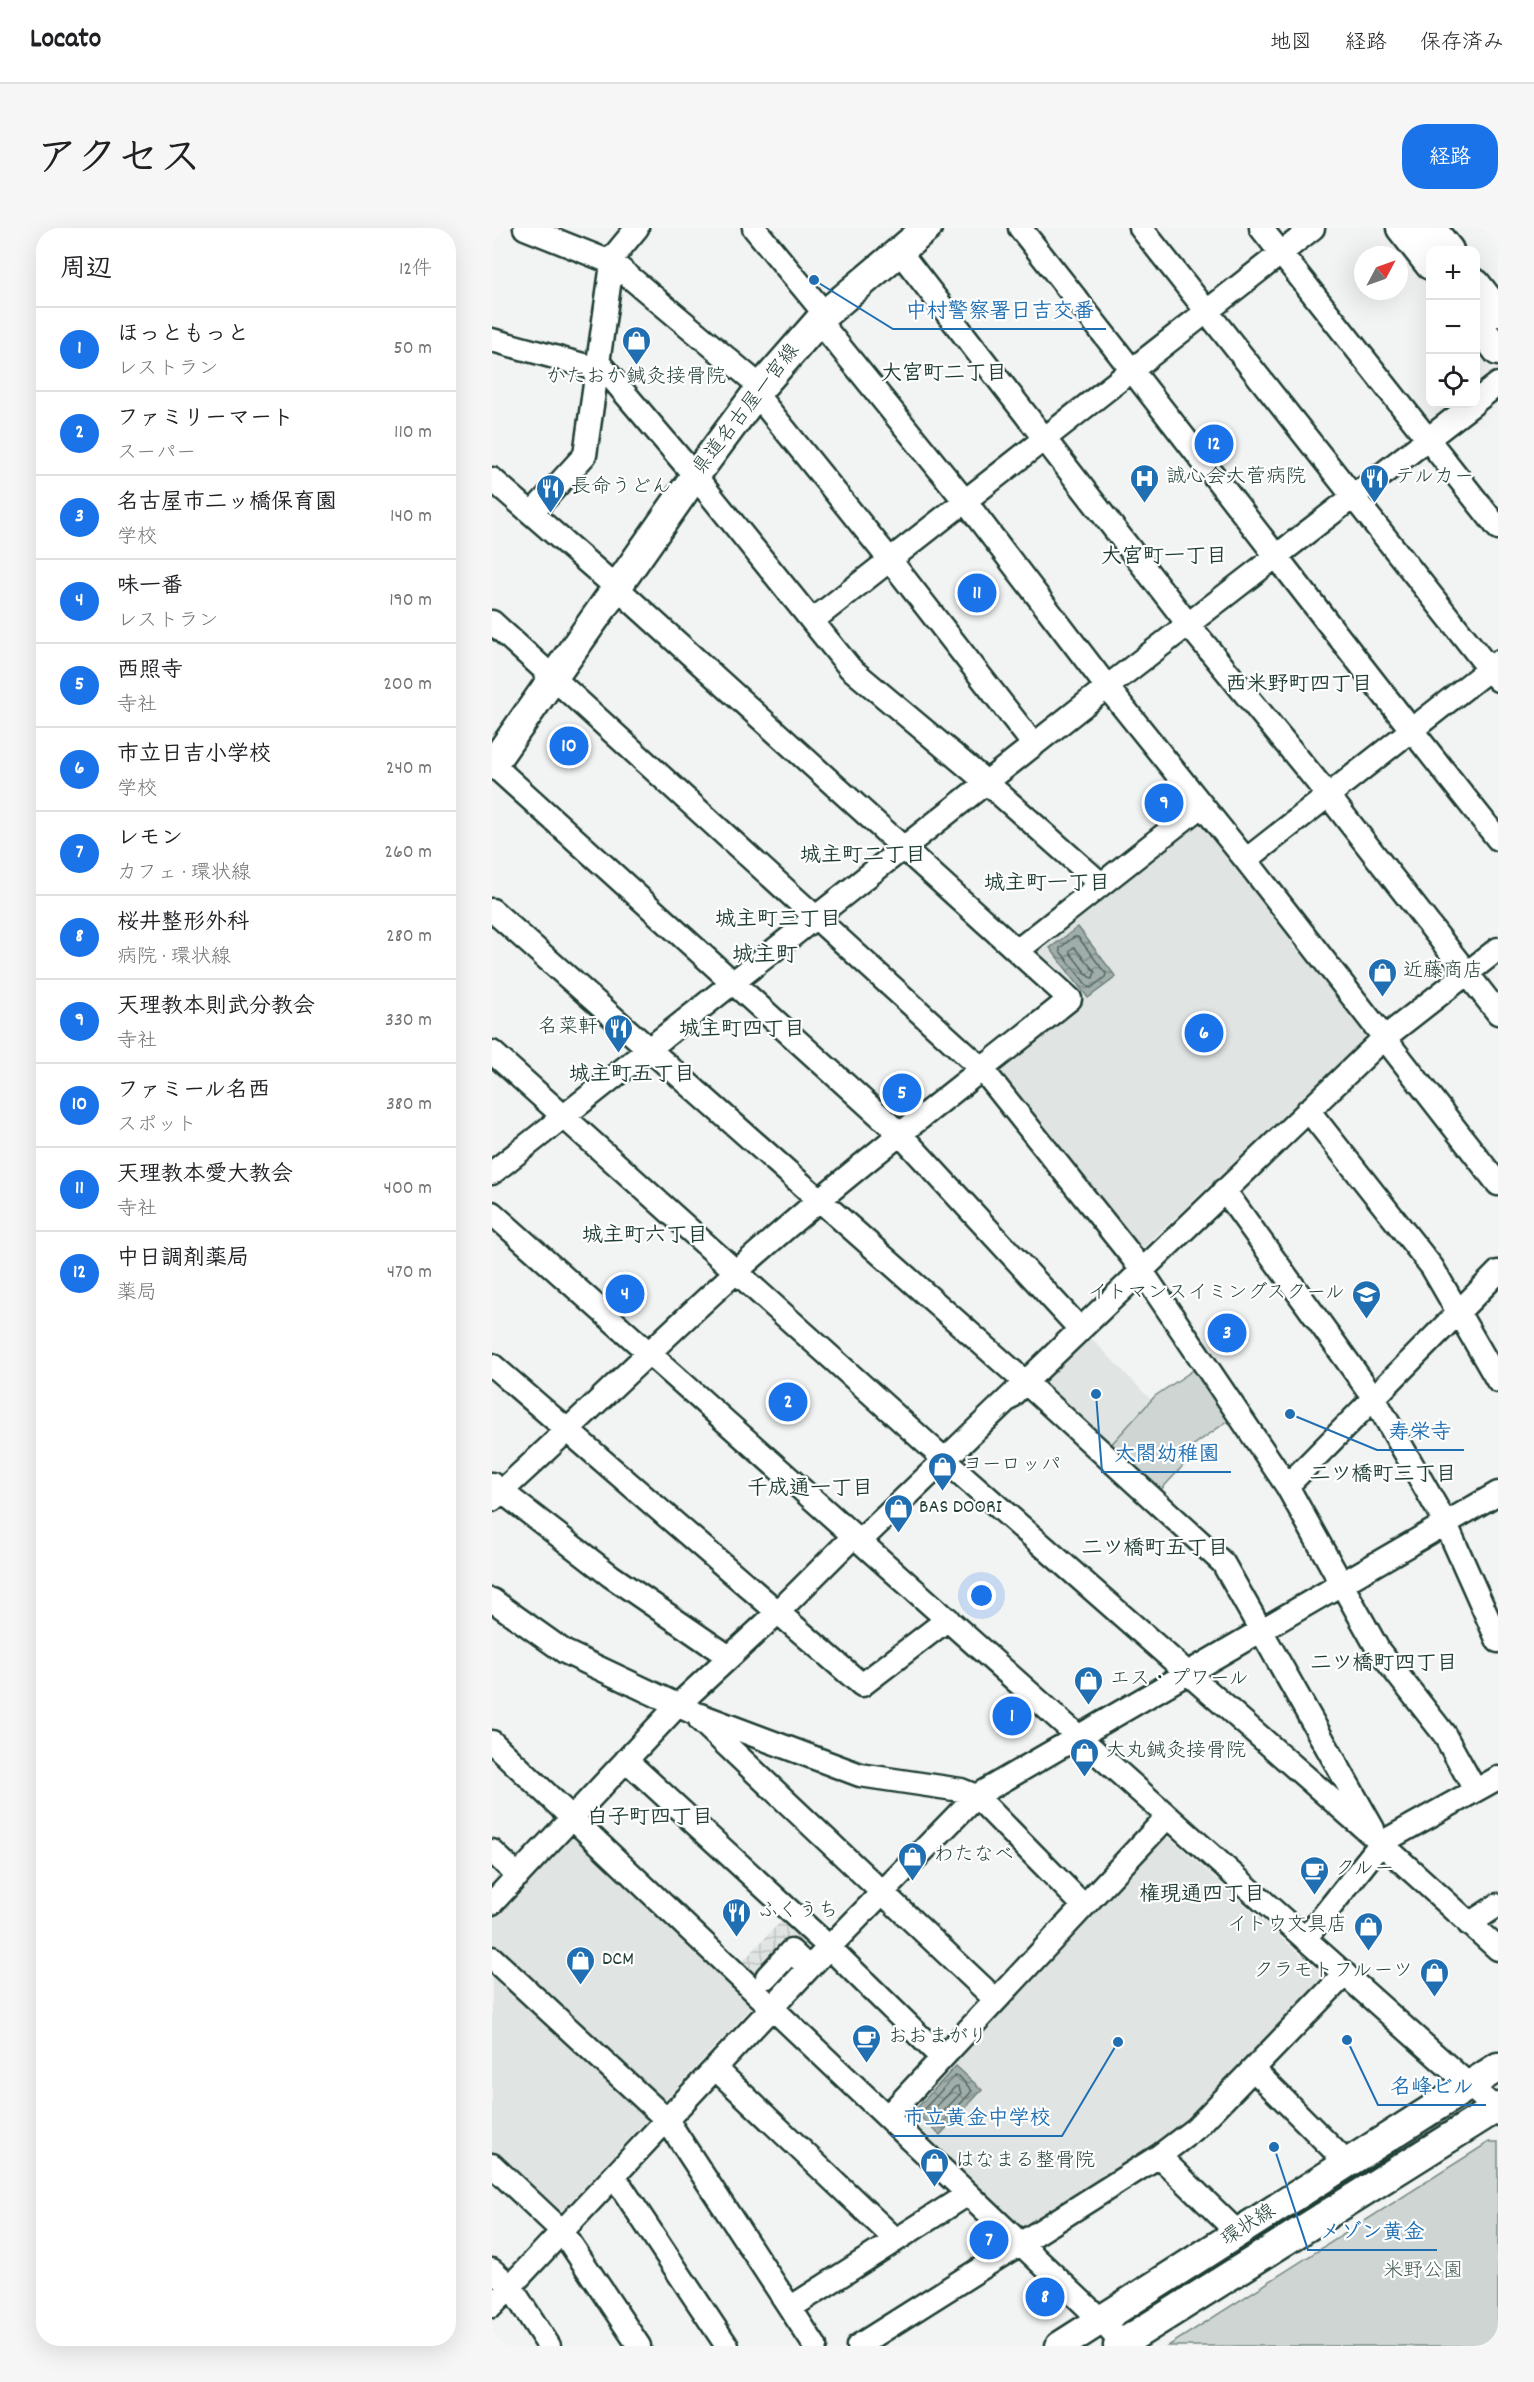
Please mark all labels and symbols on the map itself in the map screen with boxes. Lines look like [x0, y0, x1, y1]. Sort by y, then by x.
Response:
north arrow [1354, 246, 1408, 300]
callout: 中村警察署日吉交番 [893, 290, 1106, 329]
text: 中村警察署日吉交番 [906, 298, 1095, 328]
shop icon: かたおか鍼灸接骨院 [620, 324, 652, 366]
street label: 県道名古屋一宮線 [687, 338, 807, 482]
district label: 大宮町二丁目 [881, 360, 1007, 390]
place label: かたおか鍼灸接骨院 [546, 364, 726, 392]
pin: 12 [1194, 422, 1234, 466]
hospital icon: 誠心会大菅病院 [1129, 462, 1161, 504]
restaurant icon: テルカー [1358, 462, 1390, 504]
place label: 誠心会大菅病院 [1166, 464, 1306, 492]
place label: テルカー [1395, 464, 1474, 492]
restaurant icon: 長命うどん [534, 472, 566, 514]
place label: 長命うどん [571, 474, 671, 502]
district label: 大宮町一丁目 [1101, 543, 1227, 573]
pin: 11 [958, 570, 996, 616]
district label: 西米野町四丁目 [1226, 671, 1373, 701]
pin: 10 [550, 724, 589, 768]
pin: 9 [1144, 780, 1184, 826]
district label: 城主町二丁目 [800, 842, 926, 872]
district label: 城主町一丁目 [984, 870, 1110, 900]
district label: 城主町三丁目 [715, 906, 841, 936]
district label: 城主町 [732, 941, 798, 972]
shop icon: 近藤商店 [1366, 956, 1398, 998]
place label: 近藤商店 [1403, 958, 1483, 986]
pin: 6 [1184, 1010, 1224, 1056]
restaurant icon: 名菜軒 [603, 1012, 635, 1054]
place label: 名菜軒 [538, 1014, 598, 1042]
district label: 城主町四丁目 [679, 1016, 805, 1046]
district label: 城主町五丁目 [569, 1061, 695, 1091]
pin: 5 [882, 1070, 922, 1116]
district label: 城主町六丁目 [582, 1222, 708, 1252]
pin: 4 [606, 1272, 644, 1316]
school or university icon: イトマンスイミングスクール [1350, 1278, 1382, 1320]
place label: イトマンスイミングスクール [1087, 1280, 1345, 1308]
pin: 3 [1208, 1310, 1246, 1356]
pin: 2 [768, 1380, 808, 1424]
callout: 寿栄寺 [1377, 1411, 1464, 1450]
text: 寿栄寺 [1389, 1419, 1452, 1449]
callout: 太閤幼稚園 [1102, 1433, 1231, 1472]
text: 太閤幼稚園 [1115, 1441, 1220, 1471]
shop icon: ヨーロッパ [926, 1450, 958, 1492]
place label: ヨーロッパ [963, 1452, 1061, 1480]
district label: 二ツ橋町三丁目 [1310, 1461, 1457, 1491]
district label: 千成通一丁目 [747, 1475, 873, 1505]
shop icon: BAS DOORI [882, 1492, 914, 1534]
place label: BAS DOORI [919, 1494, 1002, 1522]
district label: 二ツ橋町五丁目 [1082, 1535, 1229, 1565]
your location [967, 1581, 996, 1610]
district label: 二ツ橋町四丁目 [1311, 1650, 1458, 1680]
shop icon: エス・プワール [1073, 1664, 1105, 1706]
place label: エス・プワール [1110, 1666, 1249, 1694]
pin: 1 [992, 1694, 1032, 1738]
shop icon: 大丸鍼灸接骨院 [1069, 1736, 1101, 1778]
place label: 大丸鍼灸接骨院 [1106, 1738, 1246, 1766]
district label: 白子町四丁目 [587, 1804, 713, 1834]
shop icon: わたなべ [897, 1840, 929, 1882]
place label: わたなべ [934, 1842, 1014, 1870]
cafe icon: クルー [1298, 1854, 1330, 1896]
place label: クルー [1335, 1856, 1395, 1884]
district label: 権現通四丁目 [1139, 1881, 1265, 1911]
restaurant icon: ふくうち [721, 1896, 753, 1938]
place label: ふくうち [758, 1898, 838, 1926]
shop icon: イトウ文具店 [1352, 1910, 1384, 1952]
place label: イトウ文具店 [1227, 1912, 1347, 1940]
shop icon: DCM [565, 1944, 597, 1986]
place label: DCM [602, 1946, 634, 1974]
shop icon: クラモトフルーツ [1418, 1956, 1450, 1998]
place label: クラモトフルーツ [1253, 1958, 1413, 1986]
cafe icon: おおまがり [851, 2022, 883, 2064]
place label: おおまがり [888, 2024, 988, 2052]
callout: 名峰ビル [1378, 2066, 1486, 2105]
text: 名峰ビル [1390, 2074, 1474, 2104]
callout: 市立黄金中学校 [891, 2097, 1062, 2136]
text: 市立黄金中学校 [904, 2105, 1051, 2135]
shop icon: はなまる整骨院 [918, 2146, 950, 2188]
place label: はなまる整骨院 [955, 2148, 1095, 2176]
street label: 環状線 [1216, 2198, 1282, 2254]
callout: メゾン黄金 [1308, 2211, 1437, 2250]
pin: 7 [970, 2218, 1008, 2262]
text: メゾン黄金 [1320, 2219, 1425, 2249]
park label: 米野公園 [1383, 2258, 1463, 2286]
pin: 8 [1026, 2274, 1064, 2320]

